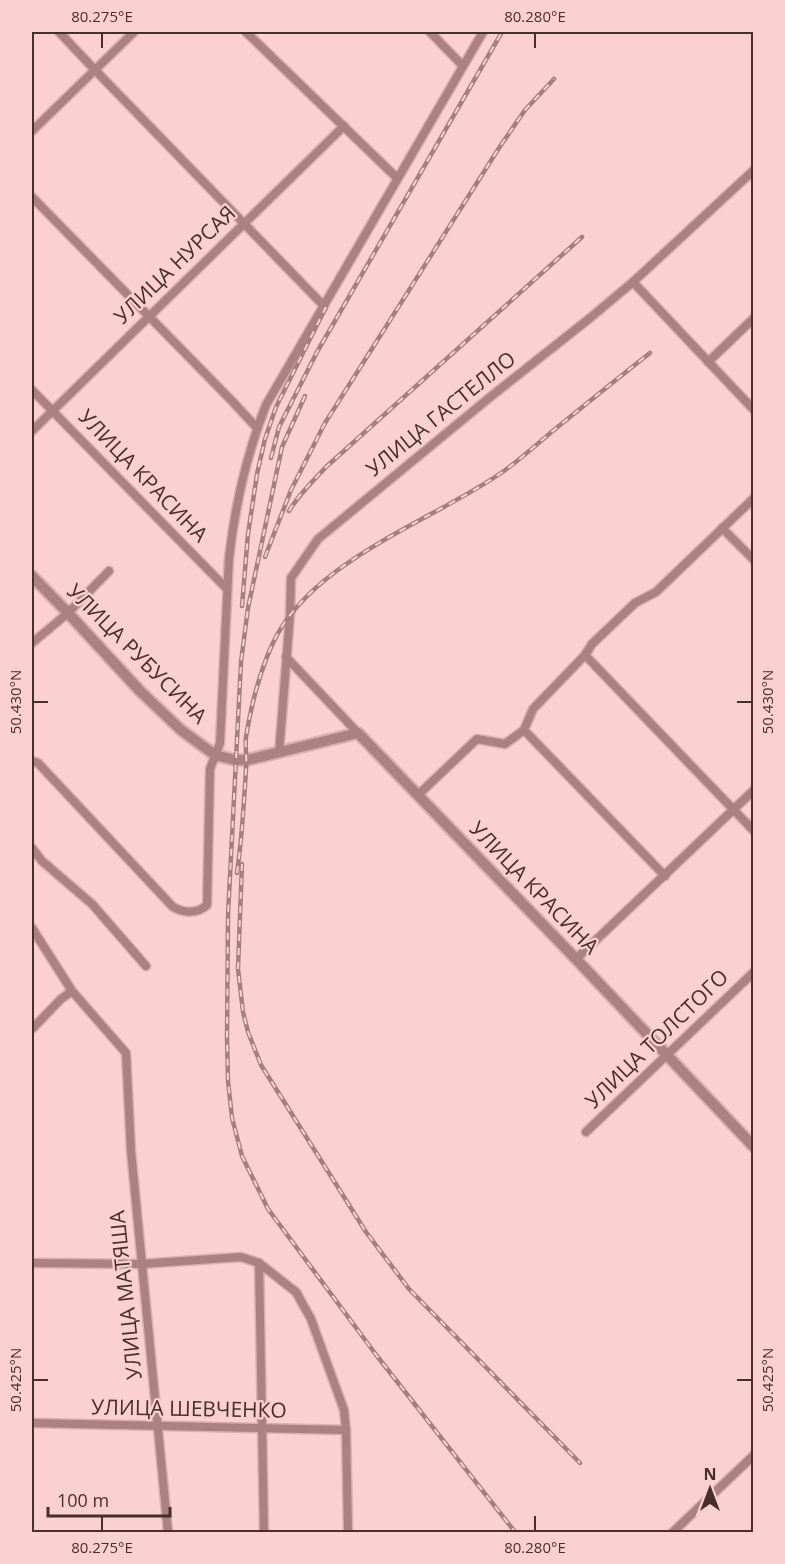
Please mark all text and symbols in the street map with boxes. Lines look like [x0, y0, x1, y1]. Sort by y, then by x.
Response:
text: 80.275°E [71, 6, 133, 26]
text: 80.280°E [504, 6, 566, 26]
street label: УЛИЦА НУРСАЯ [107, 199, 241, 330]
street label: УЛИЦА ГАСТЕЛЛО [360, 344, 521, 482]
street label: УЛИЦА КРАСИНА [73, 403, 215, 548]
street label: УЛИЦА РУБУСИНА [62, 577, 214, 730]
text: 50.430°N [5, 670, 25, 734]
text: 50.430°N [757, 670, 777, 734]
street label: УЛИЦА КРАСИНА [464, 815, 606, 960]
street label: УЛИЦА ТОЛСТОГО [579, 963, 734, 1114]
street label: УЛИЦА МАТЯША [102, 1208, 148, 1381]
text: 50.425°N [5, 1348, 25, 1412]
text: 50.425°N [757, 1348, 777, 1412]
street label: УЛИЦА ШЕВЧЕНКО [91, 1392, 287, 1424]
north arrow [680, 1459, 740, 1519]
text: N [703, 1463, 717, 1485]
scale bar [48, 1480, 170, 1518]
text: 100 m [57, 1488, 109, 1512]
text: 80.275°E [71, 1537, 133, 1557]
text: 80.280°E [504, 1537, 566, 1557]

